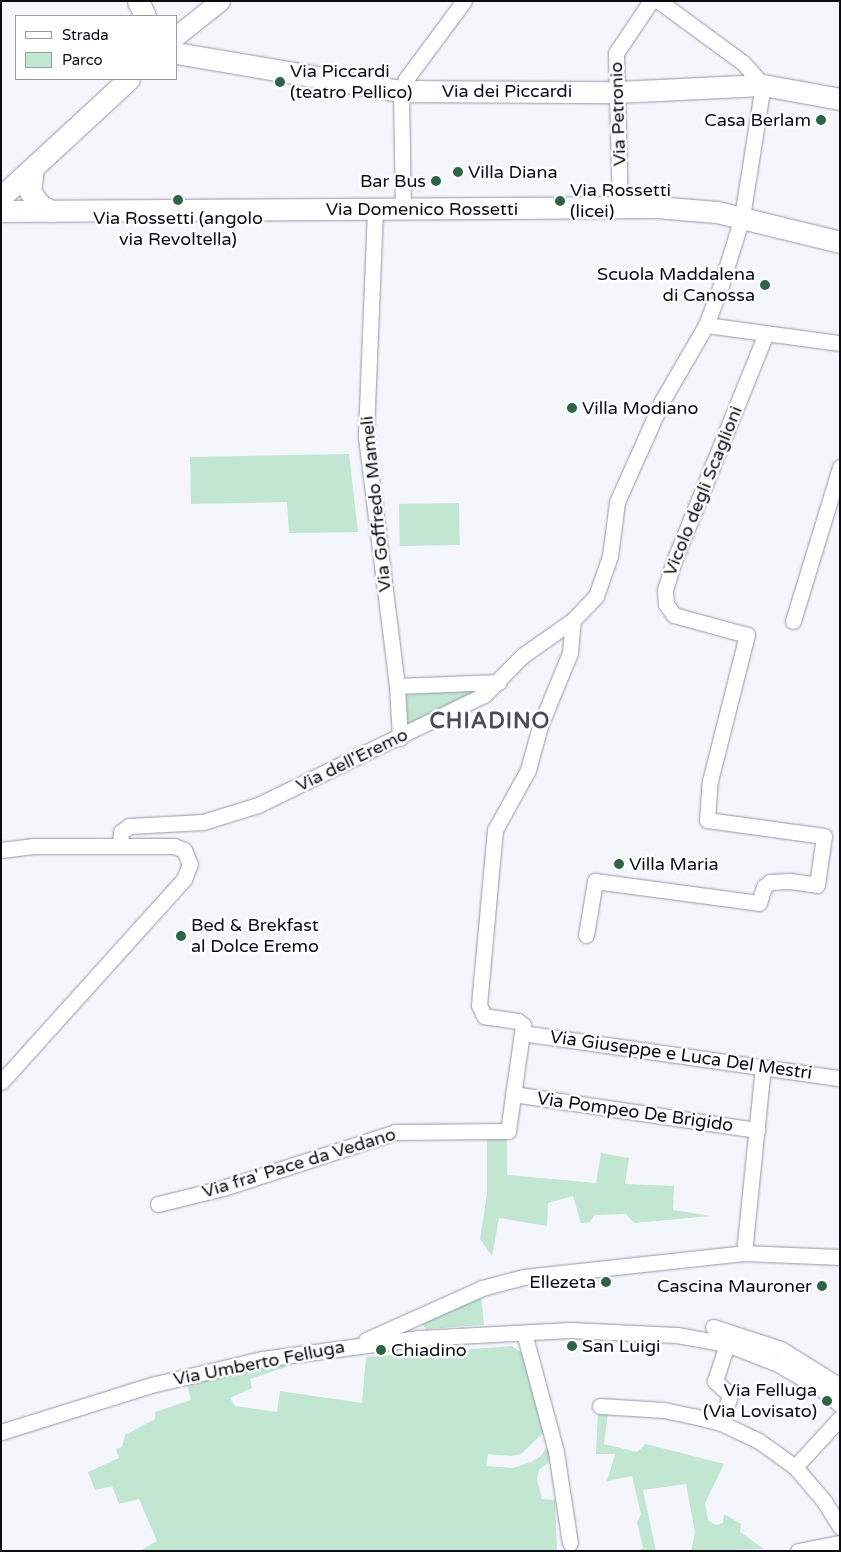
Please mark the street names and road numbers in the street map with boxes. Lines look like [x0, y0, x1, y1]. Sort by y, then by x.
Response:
street label: Via Petronio [605, 61, 631, 167]
street label: Via dei Piccardi [442, 80, 572, 102]
street label: Via Domenico Rossetti [326, 198, 518, 220]
street label: Vicolo degli Scaglioni [659, 403, 747, 579]
street label: Via Goffredo Mameli [356, 415, 396, 593]
street label: Via dell'Eremo [293, 724, 411, 796]
street label: Via Giuseppe e Luca Del Mestri [549, 1026, 813, 1084]
street label: Via Pompeo De Brigido [535, 1088, 735, 1136]
street label: Via fra' Pace da Vedano [199, 1123, 399, 1203]
street label: Via Umberto Felluga [172, 1336, 346, 1390]

